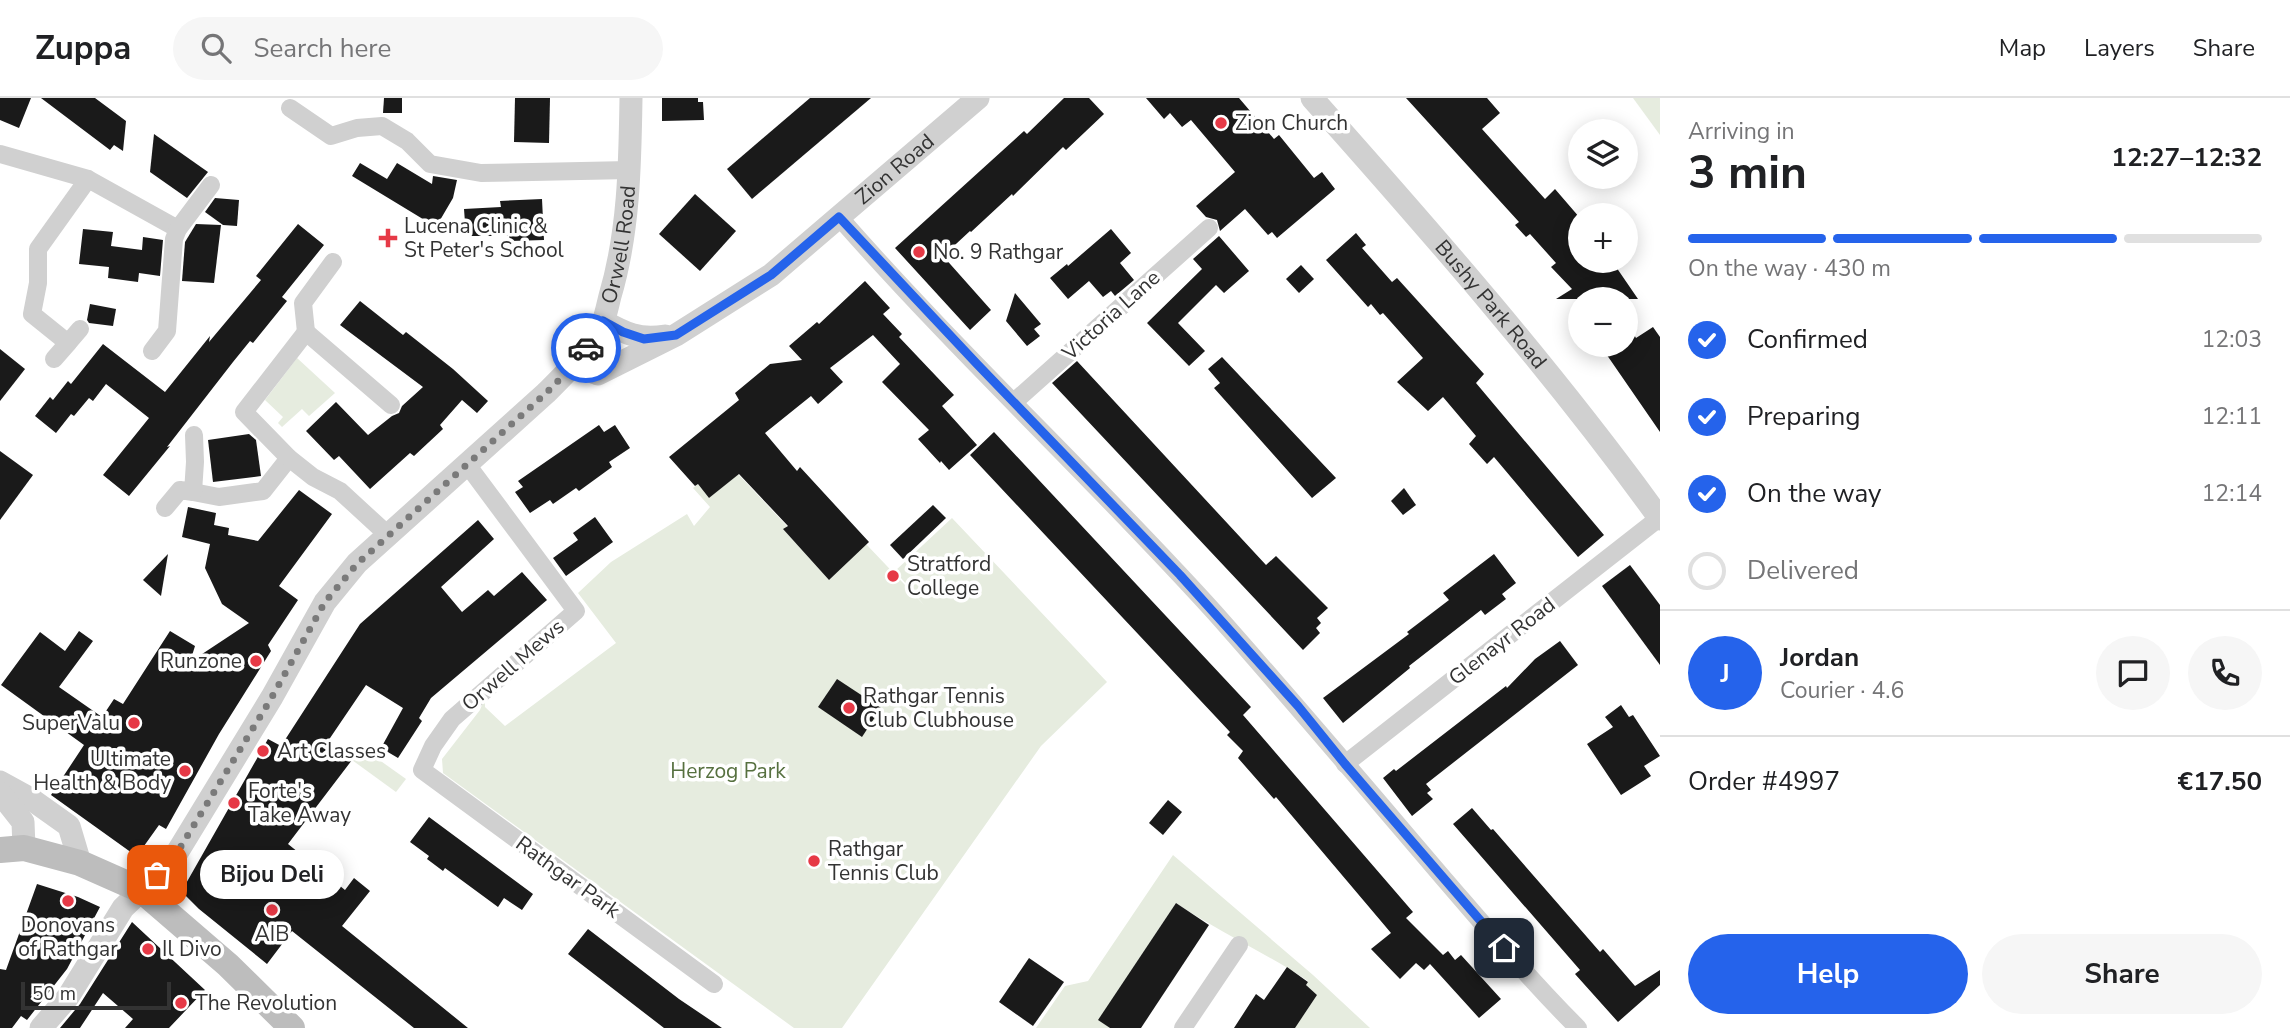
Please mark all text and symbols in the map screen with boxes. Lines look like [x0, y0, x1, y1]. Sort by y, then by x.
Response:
search box [173, 17, 663, 80]
text: Zuppa [35, 26, 131, 71]
icon: search [197, 29, 235, 67]
text: Search here [253, 31, 391, 66]
text: Map [1999, 32, 2046, 64]
text: Layers [2084, 32, 2155, 64]
text: Share [2193, 32, 2255, 64]
place label: Zion Church [1235, 109, 1348, 137]
marker: Zion Church [1213, 115, 1229, 131]
text: Arriving in [1688, 116, 1795, 147]
map controls [1568, 119, 1638, 357]
button: layers [1568, 119, 1638, 189]
street label: Zion Road [849, 128, 940, 211]
text: 12:27–12:32 [2111, 140, 2262, 175]
text: 3 min [1688, 141, 1807, 204]
street label: Orwell Road [594, 184, 642, 307]
button: + [1568, 203, 1638, 273]
place label: Lucena Clinic & St Peter's School [404, 212, 565, 264]
marker: Lucena Clinic & St Peter's School [378, 228, 398, 248]
street label: Bushy Park Road [1429, 234, 1553, 375]
place label: No. 9 Rathgar [933, 238, 1064, 266]
marker: No. 9 Rathgar [911, 244, 927, 260]
text: On the way · 430 m [1688, 253, 1891, 284]
street label: Victoria Lane [1055, 264, 1166, 367]
button: − [1568, 287, 1638, 357]
courier [551, 313, 621, 383]
icon: check [1688, 321, 1726, 359]
text: Confirmed [1747, 322, 1868, 357]
text: 12:03 [2202, 324, 2262, 355]
icon: car [567, 329, 605, 367]
icon: check [1688, 398, 1726, 436]
text: Preparing [1747, 399, 1860, 434]
text: 12:11 [2202, 401, 2262, 432]
icon: check [1688, 475, 1726, 513]
text: On the way [1747, 476, 1881, 511]
text: 12:14 [2202, 478, 2262, 509]
place label: Stratford College [907, 550, 991, 602]
text: Delivered [1747, 553, 1859, 588]
marker: Stratford College [885, 568, 901, 584]
street label: Glenayr Road [1443, 591, 1561, 691]
street label: Orwell Mews [456, 613, 570, 717]
button: chat [2096, 636, 2170, 710]
button: phone [2188, 636, 2262, 710]
text: Jordan [1780, 640, 1859, 675]
place label: Runzone [160, 647, 242, 675]
marker: Runzone [248, 653, 264, 669]
text: J [1720, 656, 1730, 691]
text: Courier · 4.6 [1780, 675, 1904, 706]
place label: Rathgar Tennis Club Clubhouse [863, 682, 1014, 734]
marker: Rathgar Tennis Club Clubhouse [841, 700, 857, 716]
place label: SuperValu [22, 709, 120, 737]
marker: SuperValu [126, 715, 142, 731]
place label: Art Classes [277, 737, 386, 765]
marker: Art Classes [255, 743, 271, 759]
place label: Ultimate Health & Body [33, 745, 171, 797]
park label: Herzog Park [670, 757, 786, 785]
marker: Ultimate Health & Body [177, 763, 193, 779]
text: Order #4997 [1688, 764, 1840, 799]
text: €17.50 [2178, 764, 2262, 799]
place label: Forte's Take Away [248, 777, 351, 829]
marker: Forte's Take Away [226, 795, 242, 811]
street label: Rathgar Park [510, 830, 626, 925]
place label: Rathgar Tennis Club [828, 835, 939, 887]
pin [127, 845, 187, 905]
callout: Bijou Deli [199, 850, 342, 900]
marker: Rathgar Tennis Club [806, 853, 822, 869]
icon: bag [138, 856, 176, 894]
text: Bijou Deli [220, 859, 324, 890]
marker: Donovans of Rathgar [60, 893, 76, 909]
marker: AIB [264, 902, 280, 918]
place label: Donovans of Rathgar [18, 911, 118, 963]
pin [1474, 918, 1534, 978]
place label: AIB [255, 920, 289, 948]
icon: home [1485, 929, 1523, 967]
button: Help [1688, 934, 1968, 1014]
button: Share [1982, 934, 2262, 1014]
place label: Il Divo [162, 935, 222, 963]
marker: Il Divo [140, 941, 156, 957]
scale bar [21, 979, 172, 1011]
text: 50 m [32, 981, 76, 1007]
place label: The Revolution [195, 989, 337, 1017]
marker: The Revolution [173, 995, 189, 1011]

